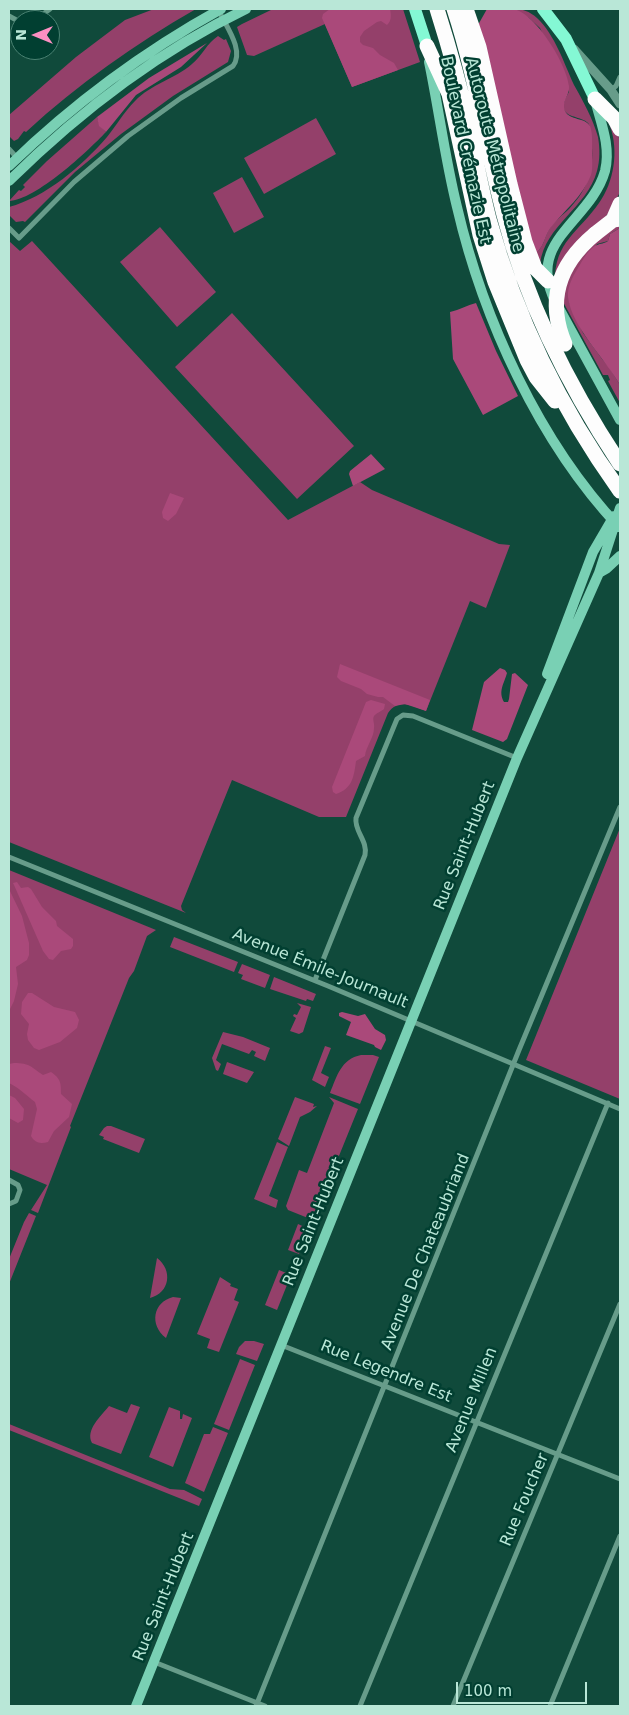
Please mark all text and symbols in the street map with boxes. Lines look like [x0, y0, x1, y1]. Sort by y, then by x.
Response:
north arrow [10, 10, 60, 60]
text: N [13, 29, 29, 41]
street label: Boulevard Crémazie Est [436, 55, 494, 245]
street label: Autoroute Métropolitaine [461, 56, 527, 254]
street label: Rue Saint-Hubert [430, 779, 500, 913]
street label: Avenue Émile-Journault [230, 925, 410, 1013]
street label: Avenue De Chateaubriand [378, 1151, 474, 1353]
street label: Rue Saint-Hubert [279, 1155, 349, 1289]
street label: Rue Legendre Est [317, 1337, 455, 1407]
street label: Avenue Millen [442, 1345, 502, 1455]
street label: Rue Foucher [497, 1451, 553, 1549]
street label: Rue Saint-Hubert [129, 1530, 199, 1664]
scale bar [459, 1672, 590, 1704]
text: 100 m [464, 1682, 512, 1700]

